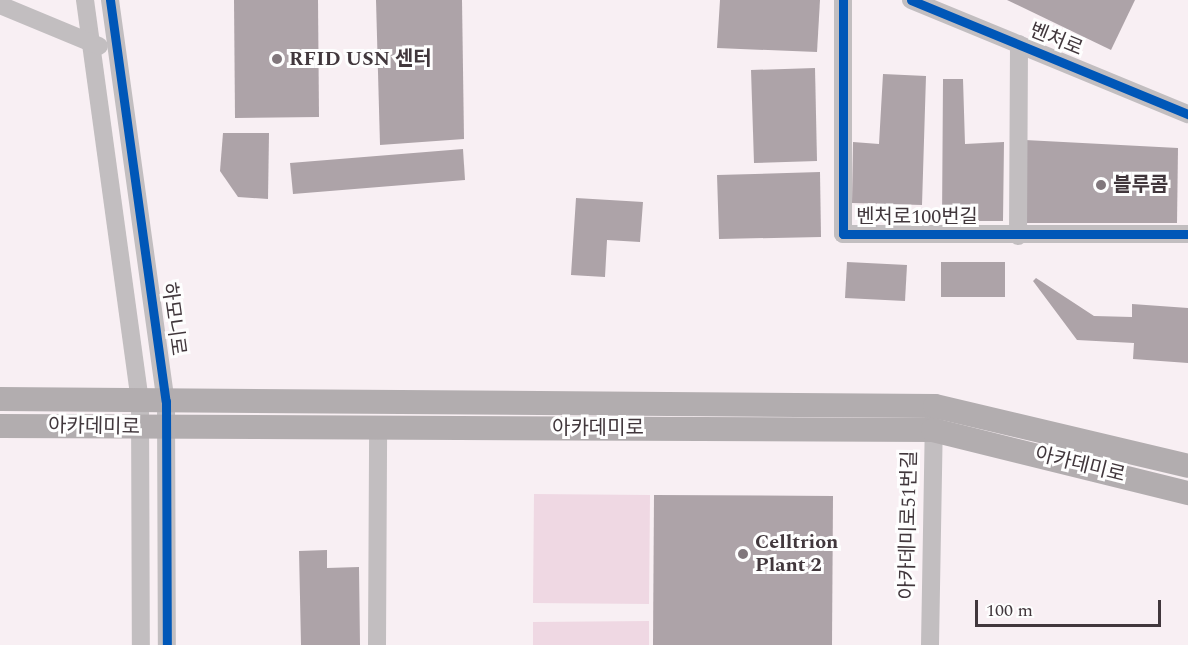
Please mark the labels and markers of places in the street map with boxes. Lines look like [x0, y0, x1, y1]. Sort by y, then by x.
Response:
place label: RFID USN 센터 [289, 47, 432, 71]
marker: RFID USN 센터 [270, 52, 284, 66]
place label: 블루콤 [1113, 173, 1168, 197]
marker: 블루콤 [1094, 178, 1108, 192]
place label: Celltrion Plant 2 [755, 530, 838, 577]
marker: Celltrion Plant 2 [736, 547, 750, 561]

